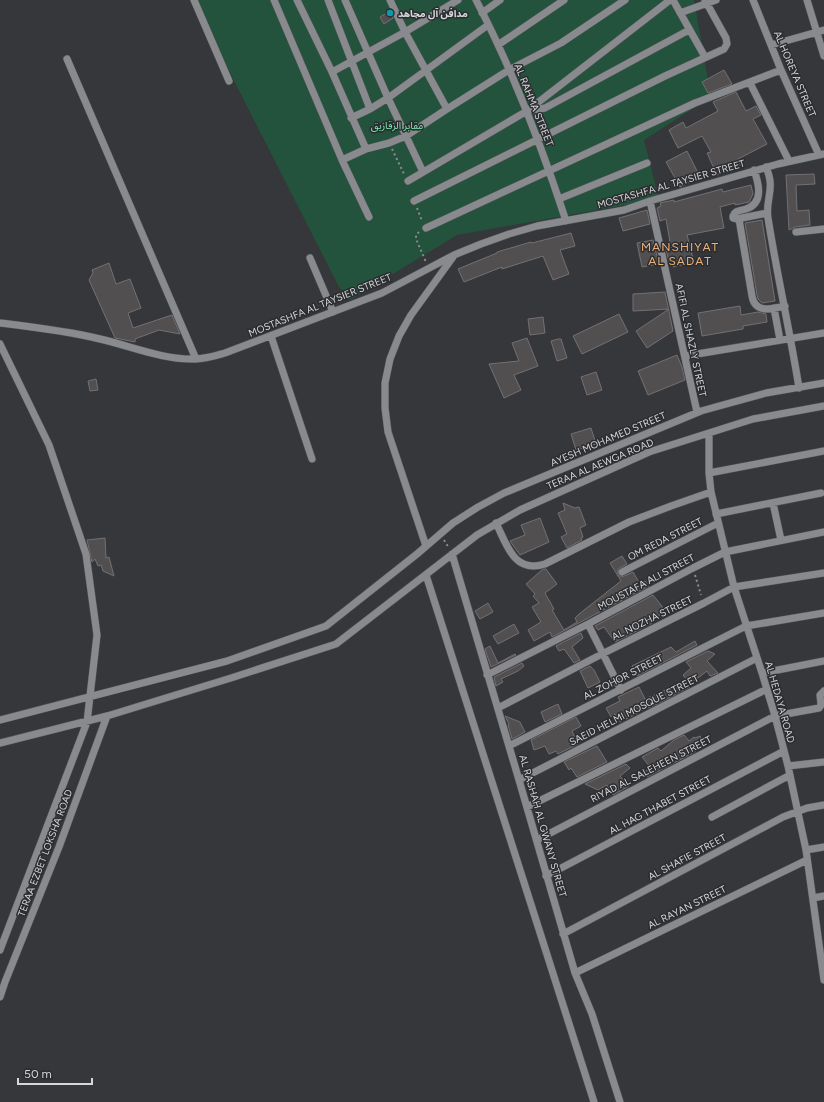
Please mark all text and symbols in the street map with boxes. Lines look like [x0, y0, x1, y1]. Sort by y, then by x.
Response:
place label: مدافن آل مجاهد [398, 7, 468, 20]
marker: مدافن آل مجاهد [385, 8, 395, 18]
street label: AL HOREYA STREET [771, 29, 819, 120]
street label: AL RAHMA STREET [511, 62, 557, 149]
park label: مقابر الزقازيق [371, 119, 423, 132]
street label: MOSTASHFA AL TAYSIER STREET [596, 157, 747, 211]
district label: MANSHIYAT AL SADAT [641, 240, 719, 268]
street label: MOSTASHFA AL TAYSIER STREET [247, 270, 394, 340]
street label: AFIFI AL SHAZLY STREET [673, 282, 709, 398]
street label: AYESH MOHAMED STREET [548, 409, 668, 469]
street label: TERAA AL AEWGA ROAD [545, 436, 656, 492]
street label: OM REDA STREET [625, 514, 705, 563]
street label: MOUSTAFA ALI STREET [595, 551, 697, 613]
street label: AL NOZHA STREET [609, 593, 695, 643]
street label: AL ZOHOR STREET [581, 651, 666, 703]
street label: AL HEDAYA ROAD [762, 660, 798, 744]
street label: SAEID HELMI MOSQUE STREET [567, 671, 702, 748]
street label: RIYAD AL SALEHEEN STREET [588, 732, 714, 805]
street label: AL RASHAH AL GWANY STREET [516, 753, 570, 899]
street label: AL HAG THABET STREET [607, 772, 714, 837]
street label: TERAA EZBET LOKSHA ROAD [15, 787, 75, 919]
street label: AL SHAFIE STREET [646, 831, 729, 883]
street label: AL RAYAN STREET [646, 882, 729, 932]
scale bar [18, 1060, 92, 1086]
text: 50 m [24, 1067, 52, 1081]

